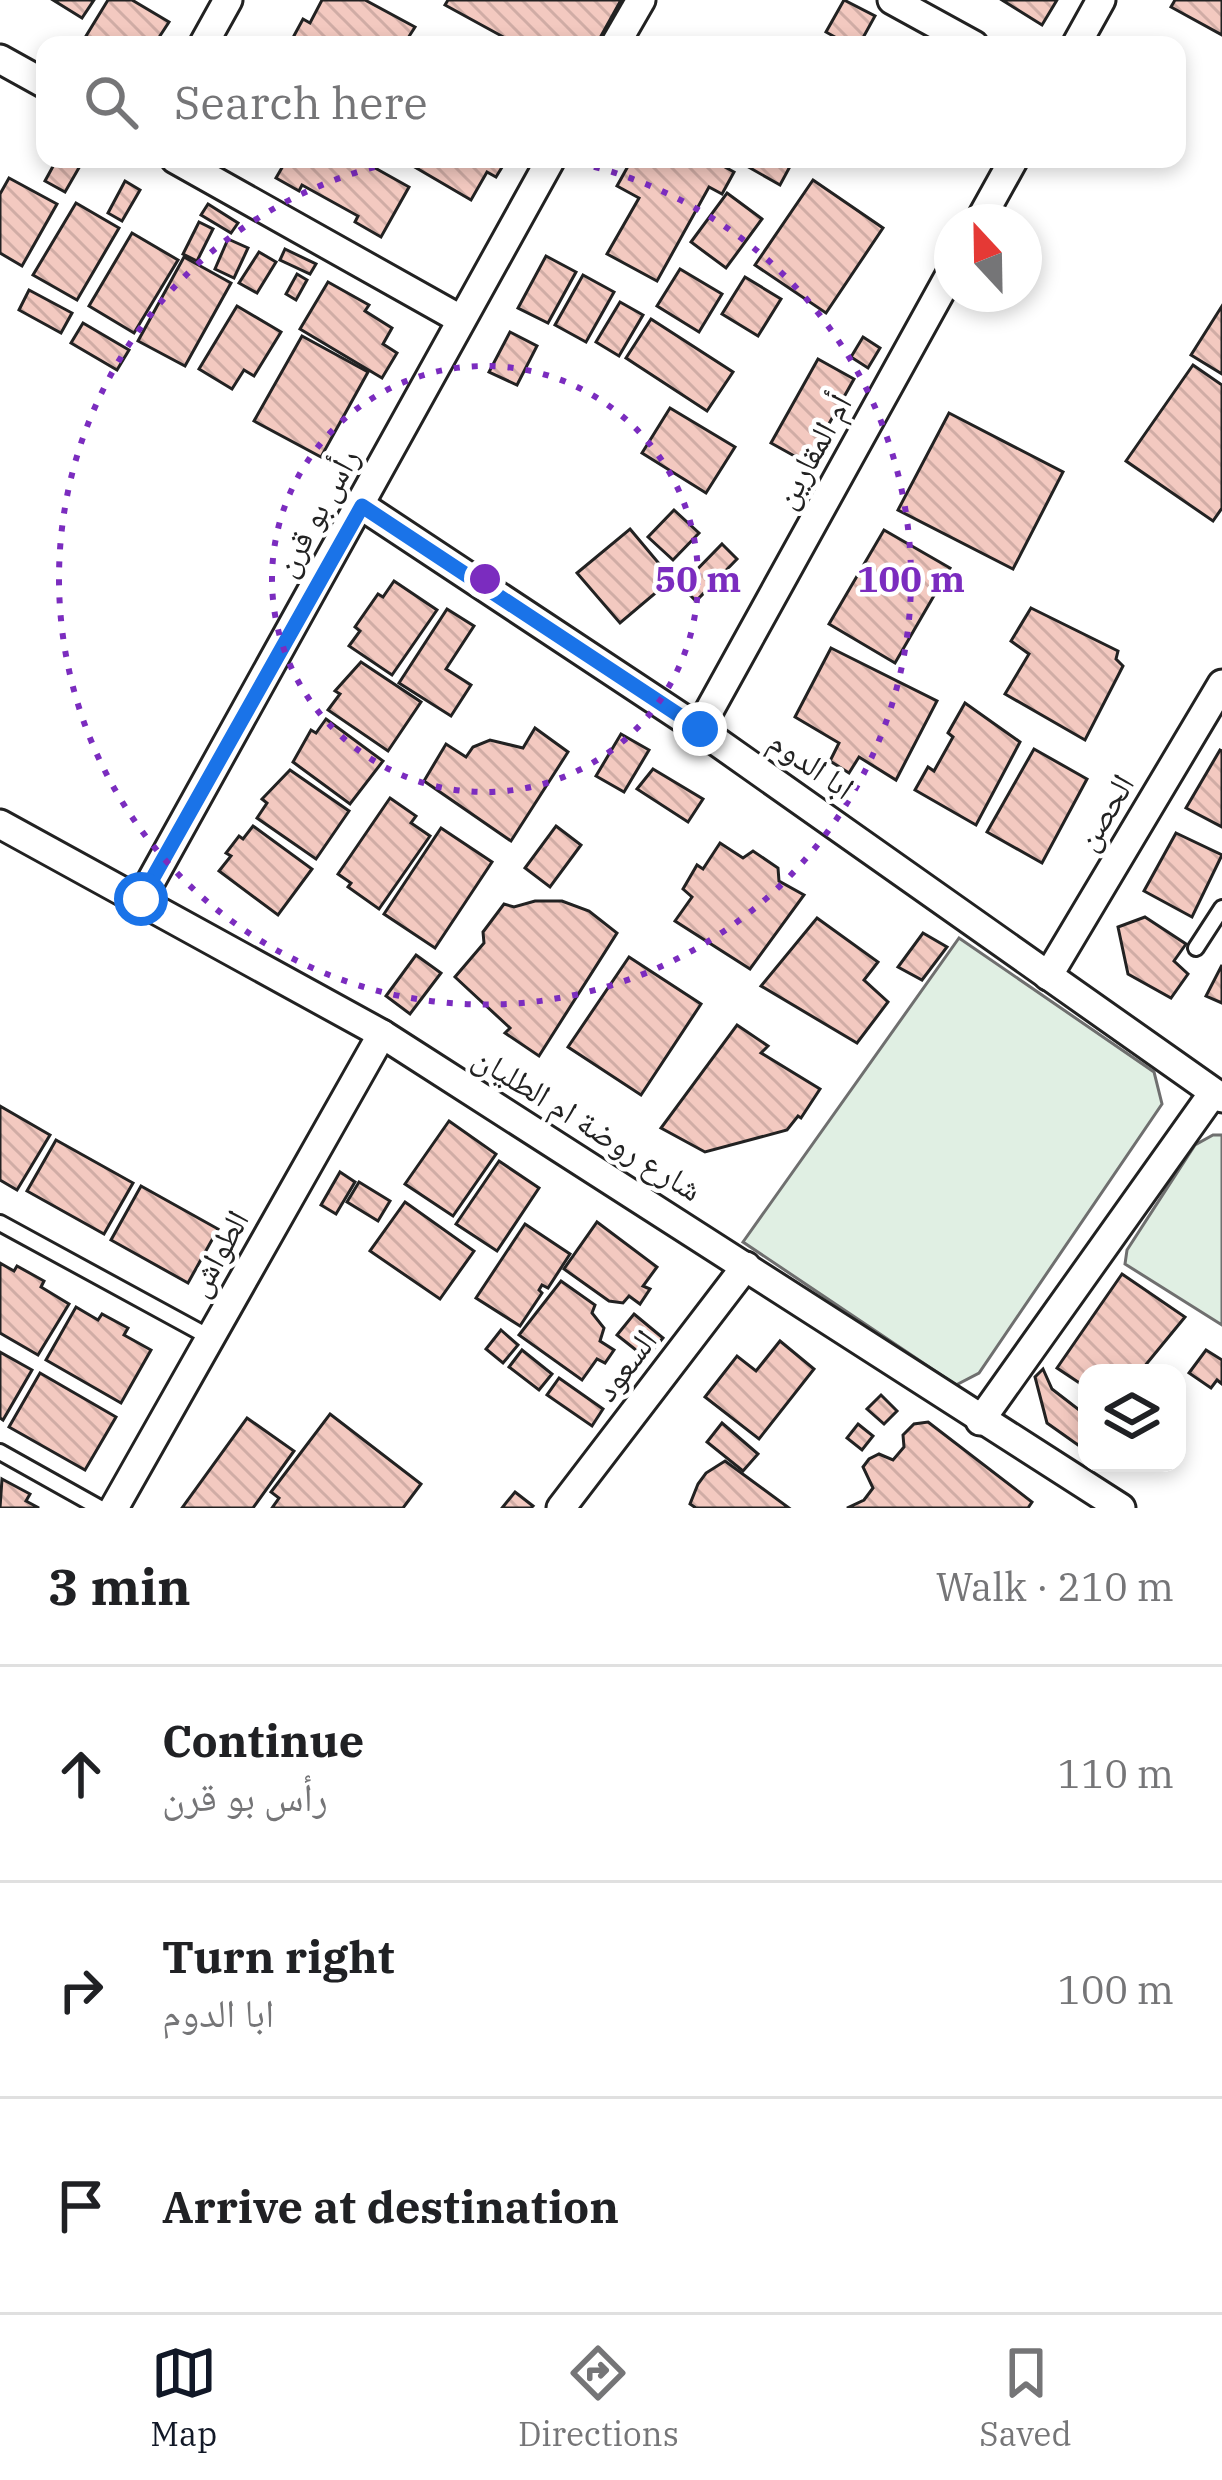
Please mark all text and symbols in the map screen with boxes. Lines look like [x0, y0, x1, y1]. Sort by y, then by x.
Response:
search box [36, 36, 1186, 168]
icon: search [78, 69, 144, 135]
text: Search here [174, 73, 428, 131]
north arrow [934, 204, 1042, 312]
street label: أم المقارين [763, 386, 861, 516]
street label: رأس بو قرن [263, 440, 368, 584]
text: 50 m [655, 555, 741, 602]
text: 100 m [857, 555, 965, 602]
centre of rings [464, 558, 506, 600]
route end [673, 702, 727, 756]
street label: ابا الدوم [760, 719, 864, 809]
street label: الحصن [1064, 766, 1143, 858]
route start [114, 872, 168, 926]
street label: شارع روضة ام الطليان [465, 1035, 711, 1211]
street label: الطواش [175, 1202, 258, 1304]
street label: السعود [584, 1320, 666, 1409]
map controls [1078, 1364, 1186, 1472]
button: layers [1078, 1364, 1186, 1472]
text: 3 min [48, 1553, 191, 1619]
text: Walk · 210 m [936, 1561, 1174, 1612]
text: Continue [162, 1711, 364, 1769]
icon: ahead [48, 1741, 114, 1807]
text: 110 m [1058, 1748, 1174, 1799]
text: رأس بو قرن [162, 1771, 328, 1822]
text: Turn right [162, 1927, 394, 1985]
icon: right [48, 1957, 114, 2023]
text: 100 m [1058, 1964, 1174, 2015]
text: ابا الدوم [162, 1987, 274, 2038]
icon: arrive [48, 2173, 114, 2239]
text: Arrive at destination [162, 2177, 619, 2235]
tab: Map [150, 2340, 217, 2455]
tab: Directions [518, 2340, 679, 2455]
tab: Saved [979, 2340, 1072, 2455]

